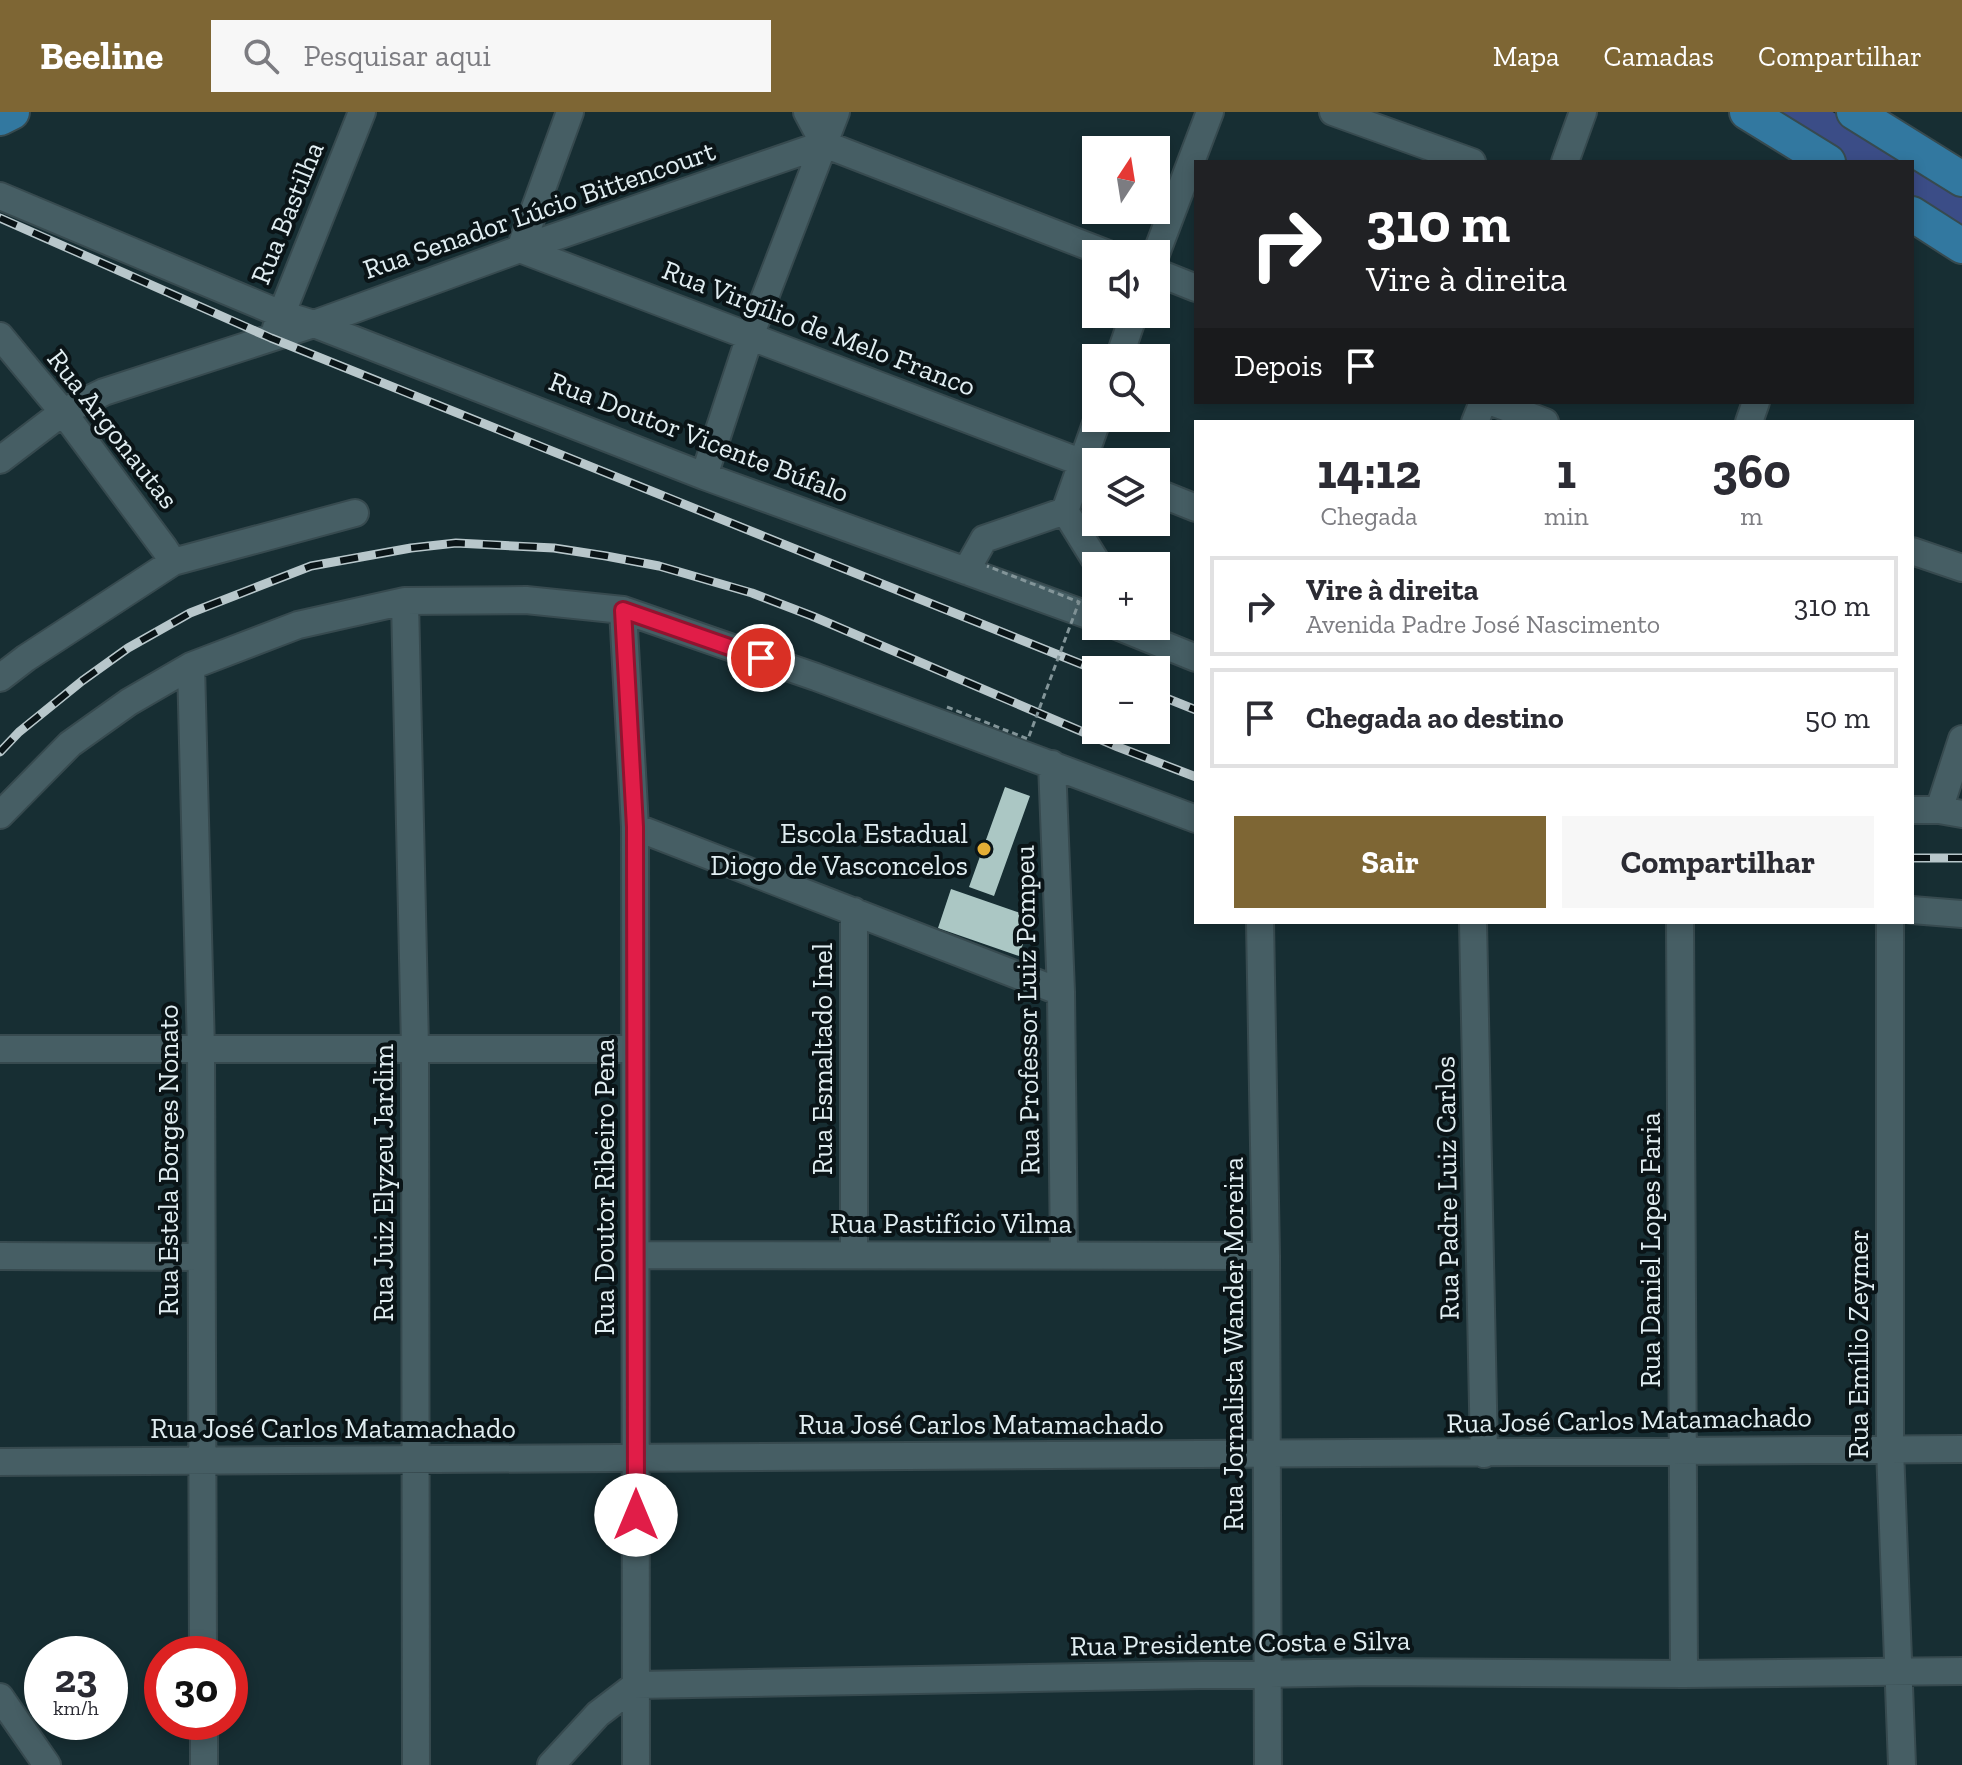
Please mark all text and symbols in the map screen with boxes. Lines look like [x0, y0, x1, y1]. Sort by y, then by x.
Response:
search box [211, 20, 771, 92]
text: Beeline [40, 33, 163, 79]
icon: search [239, 34, 283, 78]
text: Pesquisar aqui [303, 38, 491, 74]
text: Mapa [1493, 40, 1560, 73]
text: Camadas [1604, 40, 1714, 73]
text: Compartilhar [1758, 40, 1922, 73]
street label: Rua Senador Lúcio Bittencourt [359, 134, 720, 286]
north arrow [1082, 136, 1170, 224]
map controls [1082, 136, 1170, 744]
street label: Rua Bastilha [244, 137, 331, 289]
text: 310 m [1366, 189, 1510, 256]
icon: right [1234, 192, 1338, 296]
button: sound [1082, 240, 1170, 328]
street label: Rua Virgílio de Melo Franco [658, 253, 980, 403]
text: Vire à direita [1366, 257, 1567, 300]
street label: Rua Argonautas [41, 343, 185, 515]
button: search [1082, 344, 1170, 432]
icon: arrive [1339, 344, 1383, 388]
text: Depois [1234, 348, 1323, 384]
street label: Rua Doutor Vicente Búfalo [544, 365, 854, 509]
text: 14:12 [1317, 443, 1421, 500]
text: 1 [1557, 443, 1576, 500]
text: 360 [1712, 443, 1791, 500]
button: layers [1082, 448, 1170, 536]
text: Chegada [1320, 500, 1418, 532]
text: min [1544, 500, 1589, 532]
text: m [1740, 500, 1763, 532]
button: + [1082, 552, 1170, 640]
text: Vire à direita [1306, 572, 1479, 608]
icon: right [1238, 584, 1282, 628]
text: 310 m [1794, 588, 1870, 624]
text: Avenida Padre José Nascimento [1306, 608, 1660, 640]
pin [727, 624, 795, 692]
icon: arrive [739, 636, 783, 680]
button: − [1082, 656, 1170, 744]
icon: arrive [1238, 696, 1282, 740]
text: Chegada ao destino [1306, 700, 1564, 736]
text: 50 m [1805, 700, 1870, 736]
button: Sair [1234, 816, 1546, 908]
button: Compartilhar [1562, 816, 1874, 908]
place label: Escola Estadual Diogo de Vasconcelos [710, 817, 968, 882]
marker: Escola Estadual Diogo de Vasconcelos [975, 840, 993, 858]
street label: Rua Professor Luiz Pompeu [1008, 845, 1046, 1175]
street label: Rua Esmaltado Inel [806, 943, 839, 1175]
street label: Rua Estela Borges Nonato [152, 1004, 185, 1316]
street label: Rua Doutor Ribeiro Pena [588, 1038, 621, 1335]
street label: Rua Juiz Elyzeu Jardim [367, 1044, 400, 1322]
street label: Rua Padre Luiz Carlos [1428, 1056, 1466, 1320]
street label: Rua Daniel Lopes Faria [1634, 1112, 1667, 1388]
street label: Rua Jornalista Wander Moreira [1217, 1156, 1250, 1531]
street label: Rua Pastifício Vilma [830, 1207, 1072, 1240]
street label: Rua Emílio Zeymer [1842, 1229, 1875, 1459]
street label: Rua José Carlos Matamachado [1446, 1400, 1812, 1440]
street label: Rua José Carlos Matamachado [798, 1408, 1164, 1441]
street label: Rua José Carlos Matamachado [150, 1412, 516, 1445]
position arrow [594, 1473, 678, 1557]
street label: Rua Presidente Costa e Silva [1069, 1624, 1411, 1662]
speed limit sign: 30 [144, 1636, 248, 1740]
text: 23 [55, 1654, 97, 1702]
text: km/h [53, 1696, 99, 1720]

